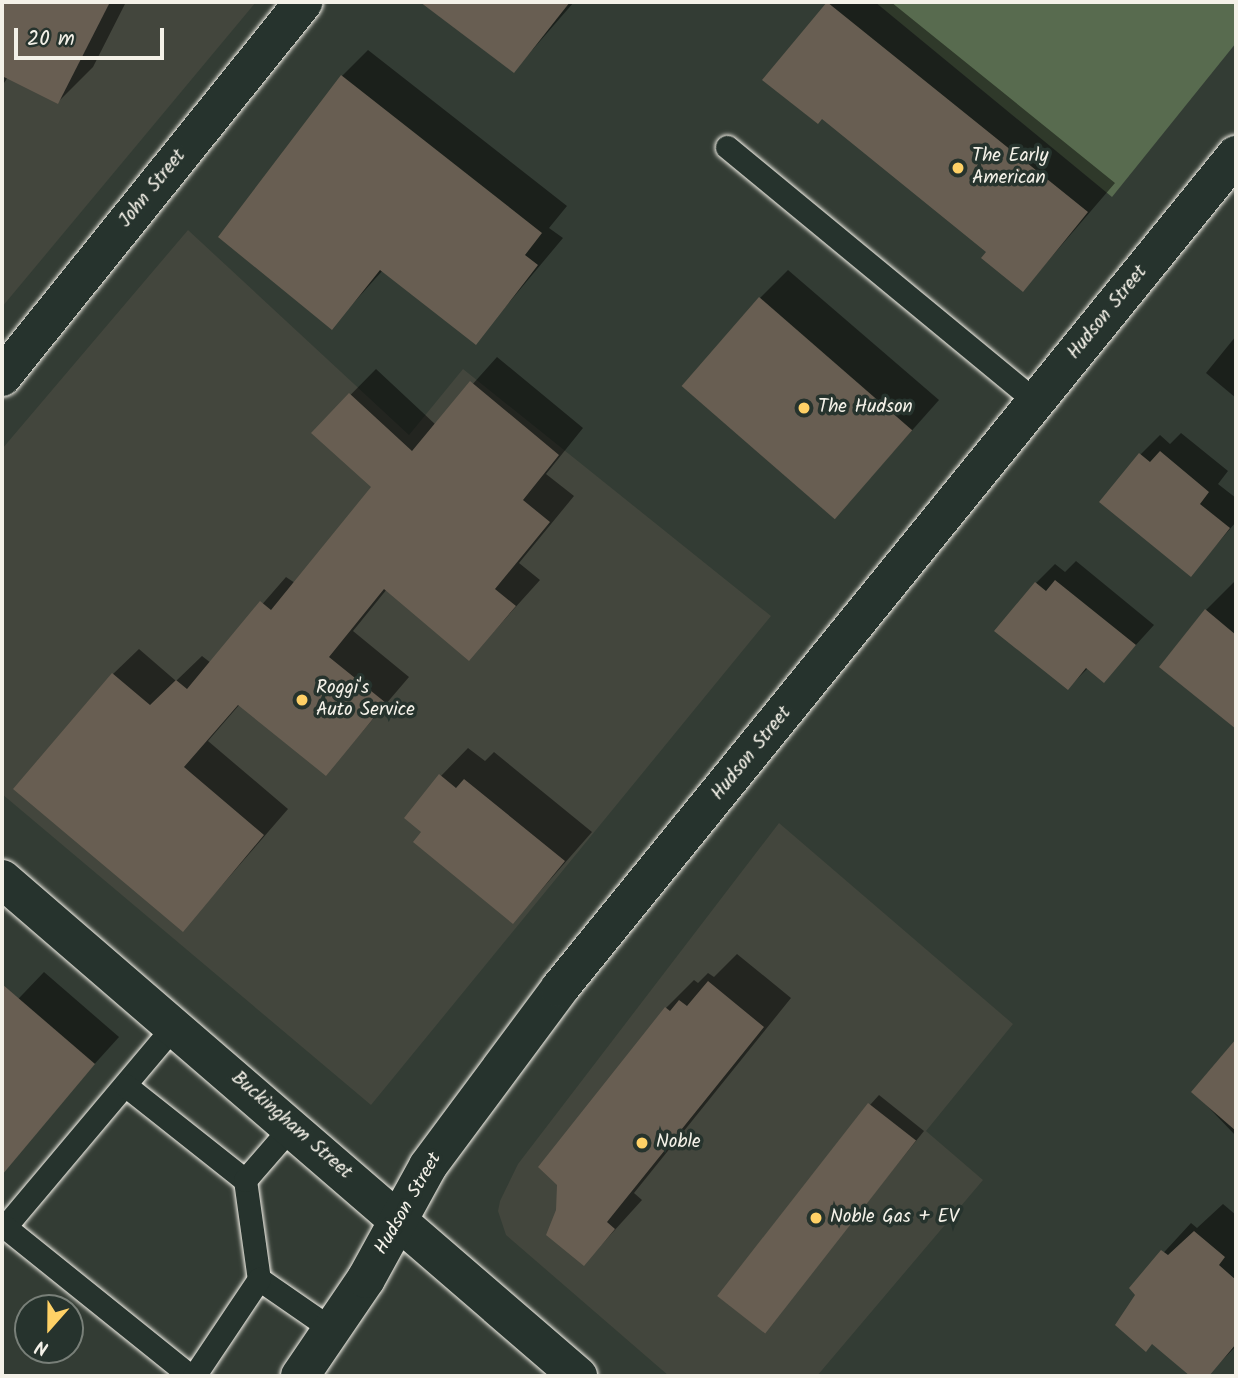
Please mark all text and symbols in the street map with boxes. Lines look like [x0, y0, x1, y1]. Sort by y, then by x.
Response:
scale bar [18, 14, 168, 58]
text: 20 m [27, 23, 75, 56]
street label: John Street [115, 145, 191, 233]
place label: The Early American [972, 146, 1048, 190]
marker: The Early American [950, 160, 966, 176]
street label: Hudson Street [1063, 262, 1153, 364]
place label: The Hudson [818, 397, 913, 419]
marker: The Hudson [796, 400, 812, 416]
place label: Roggi's Auto Service [316, 678, 415, 722]
marker: Roggi's Auto Service [294, 692, 310, 708]
street label: Hudson Street [707, 703, 797, 805]
street label: Buckingham Street [226, 1067, 356, 1185]
place label: Noble [656, 1132, 701, 1154]
marker: Noble [634, 1135, 650, 1151]
street label: Hudson Street [371, 1149, 447, 1259]
place label: Noble Gas + EV [830, 1207, 959, 1229]
marker: Noble Gas + EV [808, 1210, 824, 1226]
north arrow [14, 1294, 84, 1364]
text: N [31, 1331, 53, 1363]

